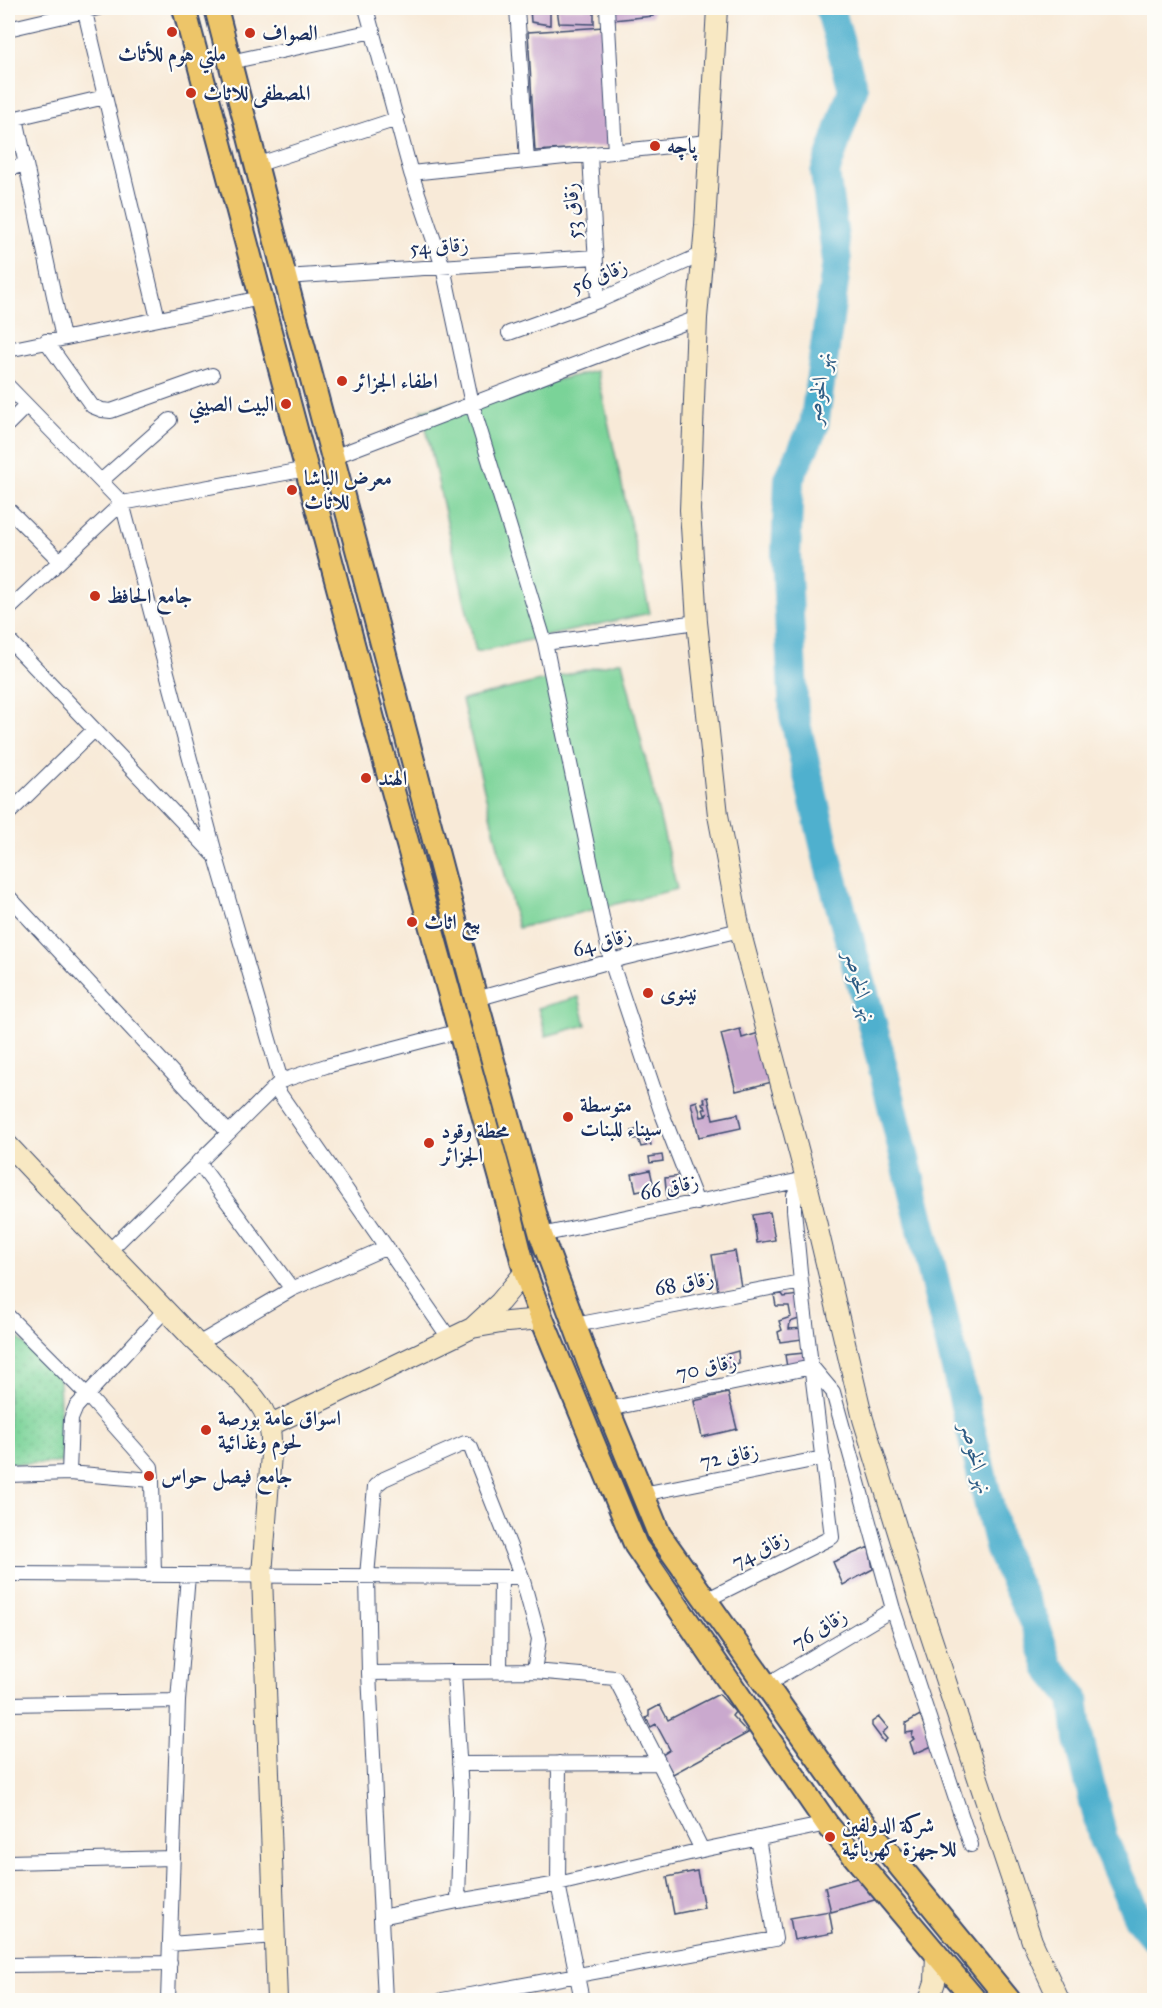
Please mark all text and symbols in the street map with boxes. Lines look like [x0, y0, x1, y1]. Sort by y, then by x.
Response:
place label: الصواف [262, 20, 318, 46]
marker: ملتي هوم للأثاث [165, 25, 179, 39]
marker: الصواف [243, 26, 257, 40]
place label: ملتي هوم للأثاث [118, 41, 226, 74]
place label: المصطفى للاثاث [203, 80, 311, 109]
marker: المصطفى للاثاث [184, 86, 198, 100]
place label: پاچه [667, 133, 698, 161]
marker: پاچه [648, 139, 662, 153]
street label: زقاق 53 [557, 182, 587, 240]
street label: زقاق 54 [409, 231, 469, 261]
street label: زقاق 56 [567, 253, 631, 299]
water label: نهر الخوصر [798, 349, 839, 428]
place label: اطفاء الجزائر [352, 368, 438, 395]
marker: اطفاء الجزائر [335, 374, 349, 388]
place label: البيت الصيني [189, 391, 274, 424]
marker: البيت الصيني [279, 397, 293, 411]
place label: معرض الباشا للاثاث [304, 465, 392, 515]
marker: معرض الباشا للاثاث [285, 483, 299, 497]
place label: جامع الحافظ [107, 583, 192, 615]
marker: جامع الحافظ [88, 589, 102, 603]
place label: الهند [378, 765, 407, 791]
marker: الهند [359, 771, 373, 785]
place label: بيع اثاث [424, 909, 480, 941]
marker: بيع اثاث [405, 915, 419, 929]
street label: زقاق 64 [569, 922, 635, 962]
water label: نهر الخوصر [838, 946, 883, 1025]
place label: نينوى [660, 980, 697, 1006]
marker: نينوى [641, 986, 655, 1000]
place label: متوسطة سيناء للبنات [580, 1092, 662, 1142]
marker: متوسطة سيناء للبنات [561, 1110, 575, 1124]
place label: محطة وقود الجزائر [439, 1118, 510, 1169]
marker: محطة وقود الجزائر [422, 1136, 436, 1150]
street label: زقاق 66 [637, 1168, 701, 1206]
street label: زقاق 68 [652, 1264, 716, 1302]
street label: زقاق 70 [673, 1348, 739, 1386]
place label: اسواق عامة بورصة لحوم وغذائية [218, 1405, 341, 1461]
water label: نهر الخوصر [954, 1418, 999, 1497]
marker: اسواق عامة بورصة لحوم وغذائية [199, 1423, 213, 1437]
street label: زقاق 72 [697, 1438, 761, 1474]
place label: جامع فيصل حواس [161, 1463, 293, 1495]
marker: جامع فيصل حواس [142, 1469, 156, 1483]
street label: زقاق 74 [727, 1525, 793, 1575]
street label: زقاق 76 [786, 1602, 852, 1656]
place label: شركة الدولفين للاجهزة كهربائية [842, 1812, 957, 1863]
marker: شركة الدولفين للاجهزة كهربائية [823, 1830, 837, 1844]

